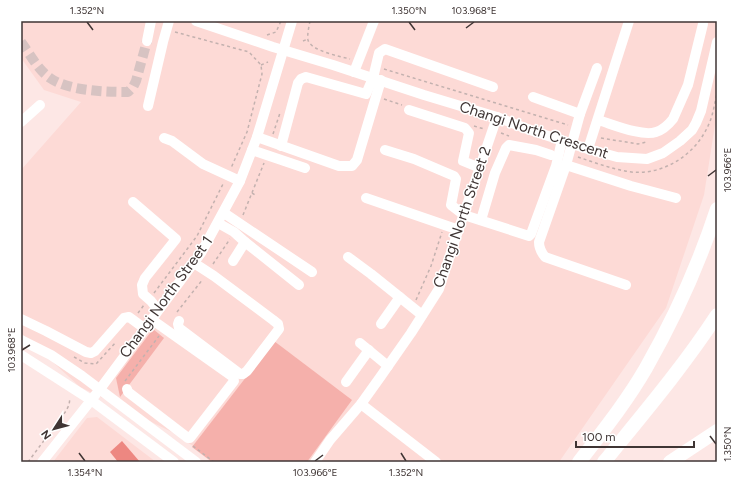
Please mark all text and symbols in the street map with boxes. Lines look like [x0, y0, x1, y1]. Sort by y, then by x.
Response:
text: 1.352°N [70, 4, 104, 17]
text: 1.350°N [391, 4, 427, 17]
text: 103.968°E [451, 4, 497, 17]
street label: Changi North Crescent [457, 97, 611, 163]
street label: Changi North Street 2 [429, 144, 495, 290]
text: 103.966°E [721, 148, 734, 192]
street label: Changi North Street 1 [116, 233, 216, 361]
text: 103.968°E [5, 327, 18, 373]
north arrow [34, 409, 74, 449]
scale bar [576, 423, 694, 449]
text: 1.350°N [721, 426, 734, 462]
text: N [39, 427, 54, 442]
text: 100 m [582, 430, 616, 444]
text: 1.354°N [67, 466, 103, 479]
text: 103.966°E [293, 466, 337, 479]
text: 1.352°N [389, 466, 423, 479]

